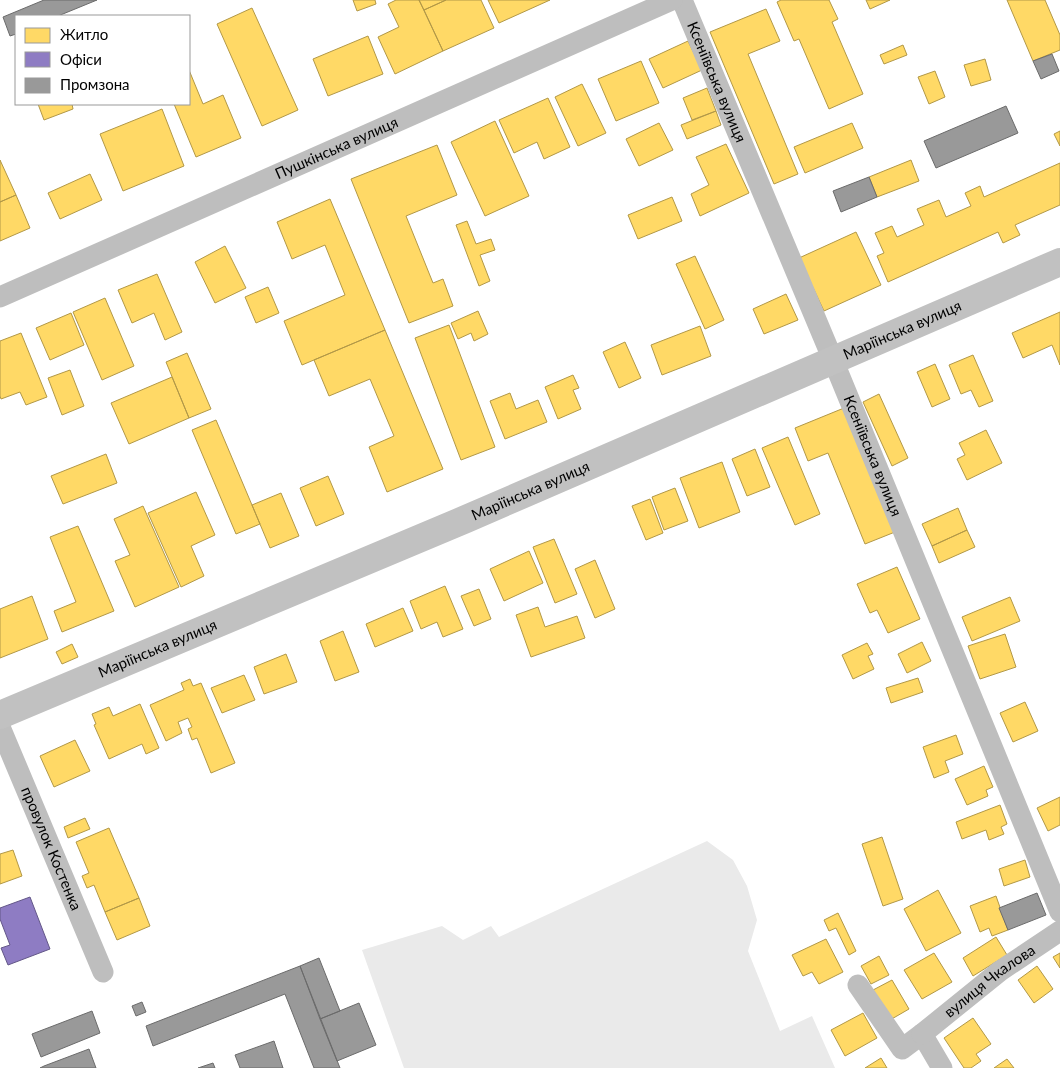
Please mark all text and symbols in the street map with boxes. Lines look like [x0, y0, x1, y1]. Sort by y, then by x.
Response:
legend [15, 15, 190, 105]
street label: Ксеніївська вулиця [684, 19, 751, 145]
text: Житло [60, 25, 108, 43]
text: Офіси [60, 50, 102, 68]
text: Промзона [60, 75, 130, 93]
street label: Пушкінська вулиця [272, 112, 400, 182]
street label: Маріїнська вулиця [840, 296, 964, 363]
street label: Ксеніївська вулиця [840, 392, 906, 519]
street label: Маріїнська вулиця [468, 457, 592, 524]
street label: Маріїнська вулиця [95, 615, 219, 681]
street label: провулок Костенка [18, 784, 86, 913]
street label: вулиця Чкалова [940, 940, 1038, 1021]

